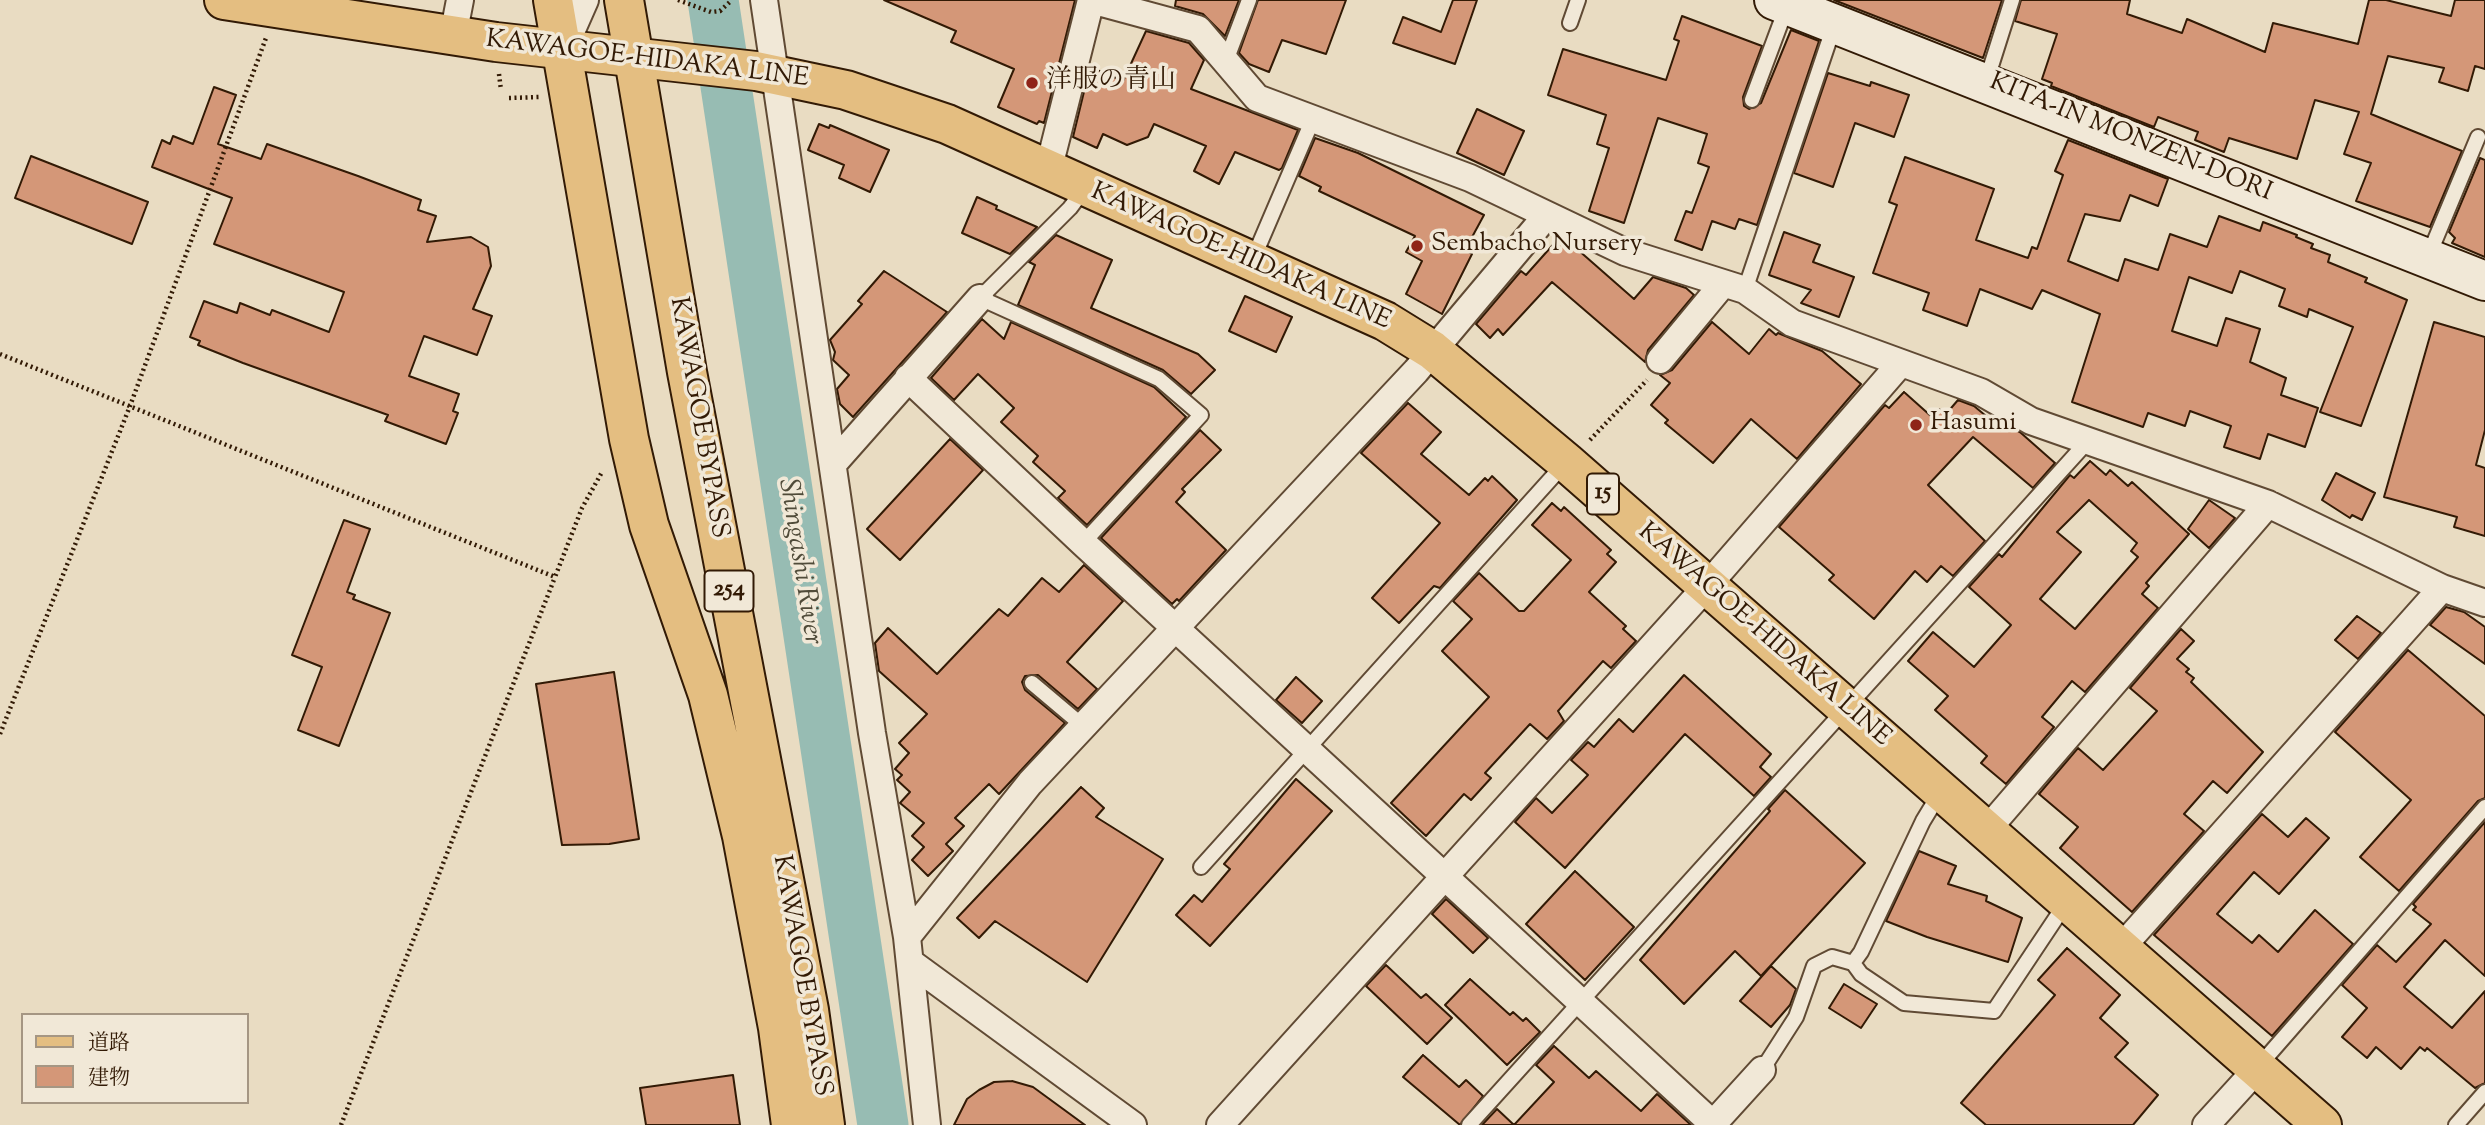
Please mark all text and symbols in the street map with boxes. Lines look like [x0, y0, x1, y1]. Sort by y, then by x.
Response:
street label: KAWAGOE-HIDAKA LINE [484, 26, 810, 96]
place label: 洋服の青山 [1046, 67, 1176, 99]
street label: KITA-IN MONZEN-DORI [1984, 68, 2276, 210]
marker: 洋服の青山 [1024, 75, 1040, 91]
street label: KAWAGOE-HIDAKA LINE [1085, 178, 1395, 338]
place label: Sembacho Nursery [1431, 230, 1642, 262]
marker: Sembacho Nursery [1409, 238, 1425, 254]
street label: KAWAGOE BYPASS [660, 295, 734, 541]
place label: Hasumi [1930, 409, 2017, 441]
marker: Hasumi [1908, 417, 1924, 433]
road number: 15 [1587, 474, 1619, 514]
water label: Shingashi River [768, 477, 828, 647]
street label: KAWAGOE-HIDAKA LINE [1630, 518, 1896, 754]
road number: 254 [704, 570, 754, 612]
street label: KAWAGOE BYPASS [763, 853, 837, 1099]
legend [21, 1013, 248, 1104]
text: 道路 [88, 1029, 130, 1059]
text: 建物 [88, 1064, 130, 1094]

